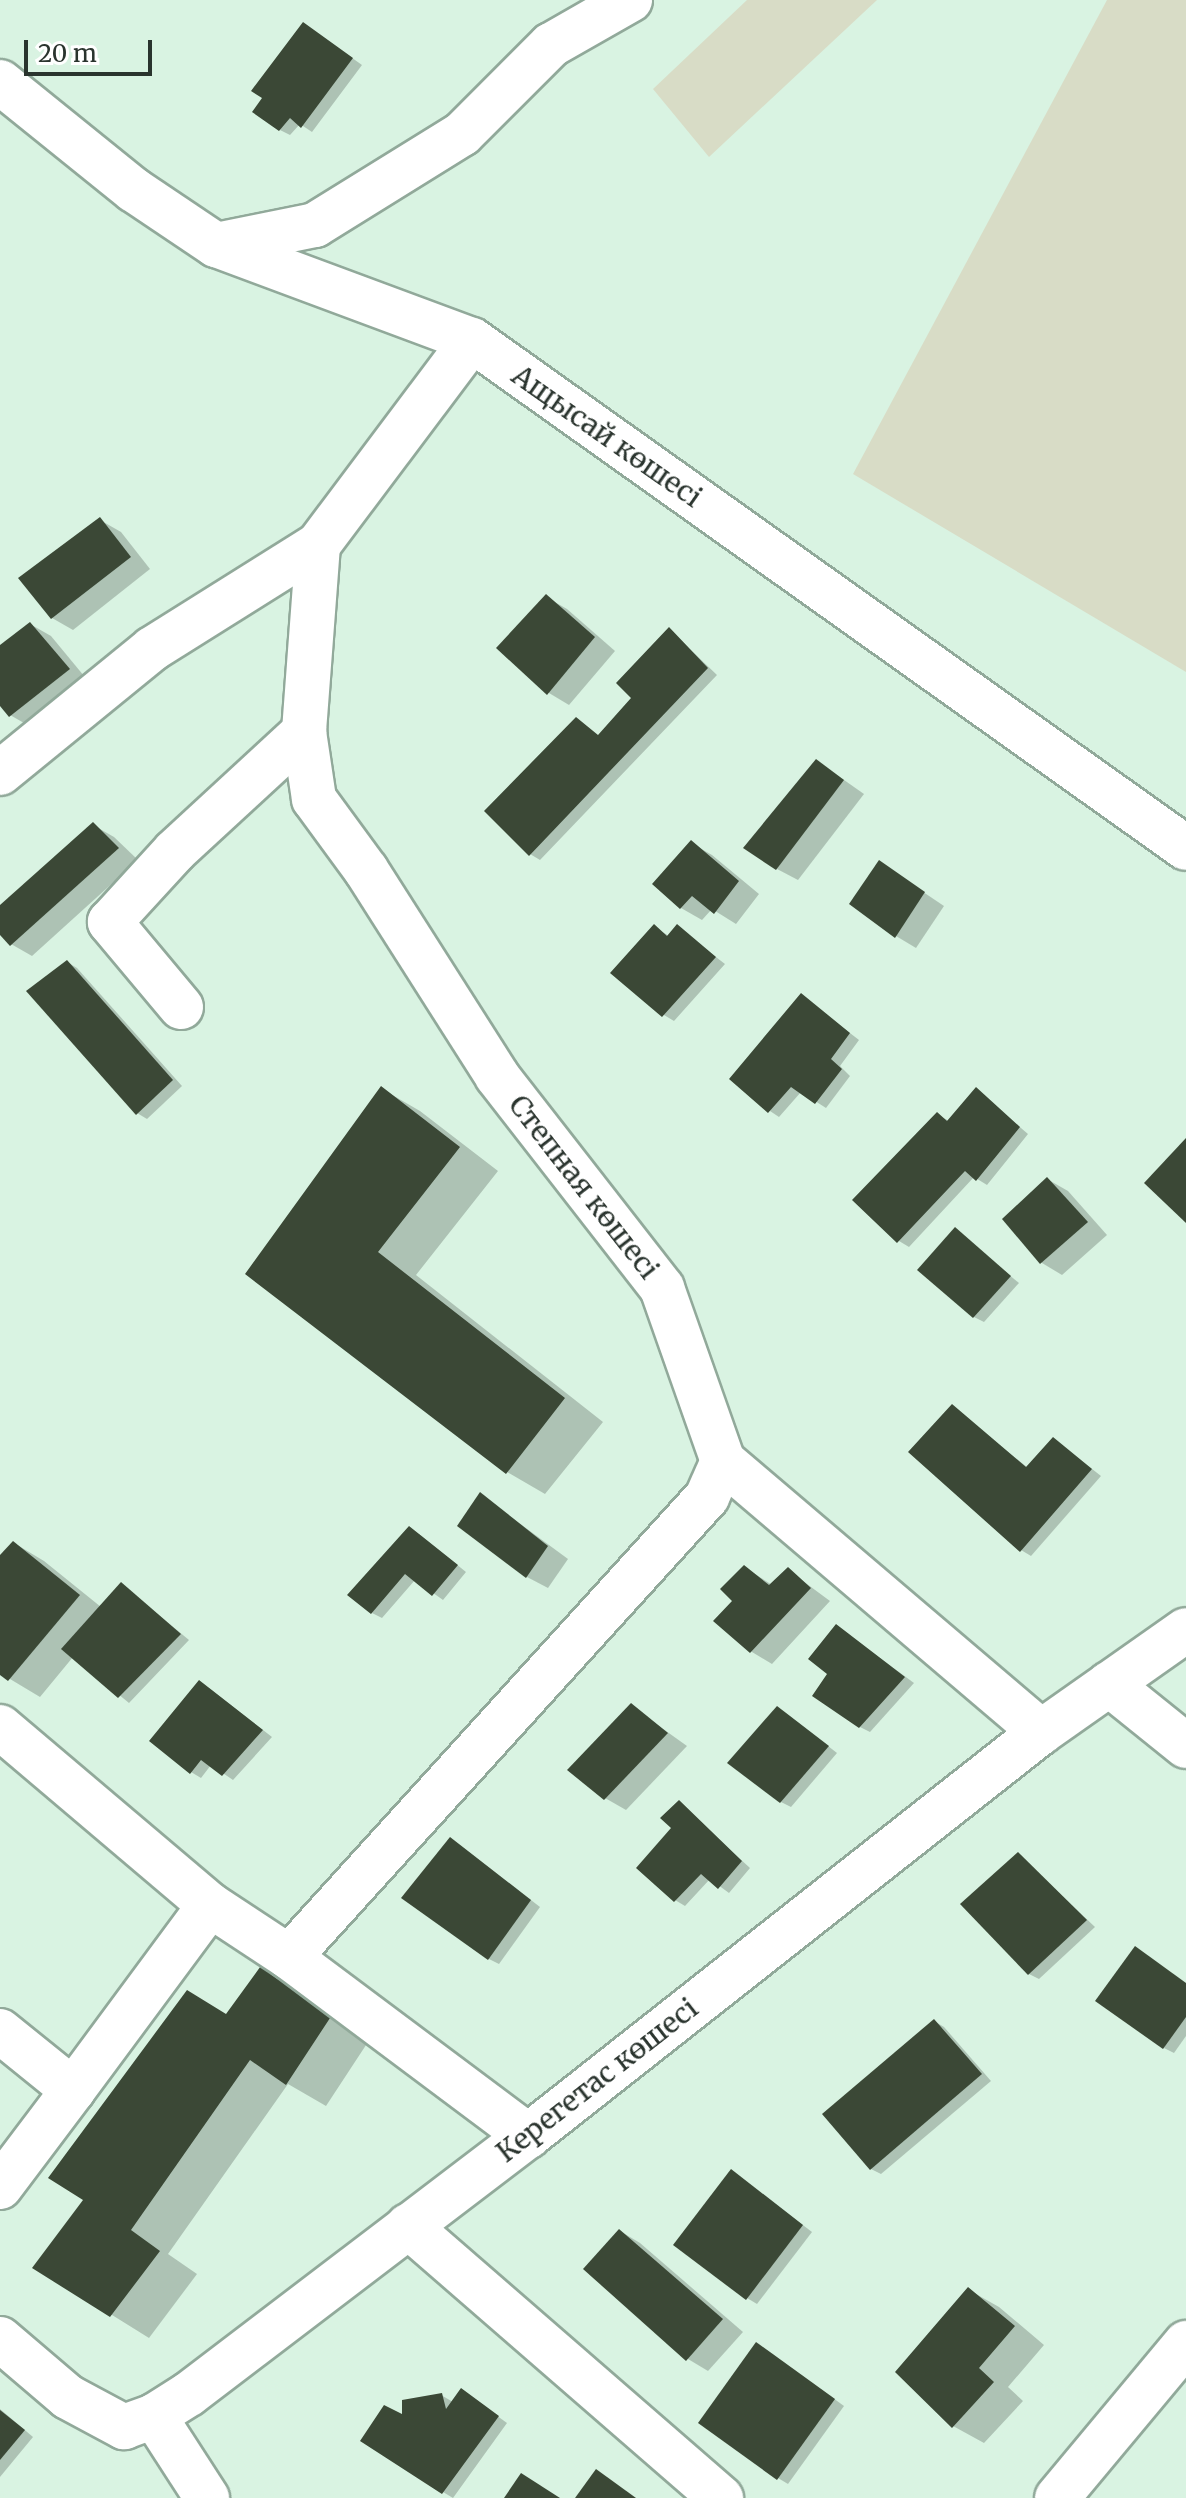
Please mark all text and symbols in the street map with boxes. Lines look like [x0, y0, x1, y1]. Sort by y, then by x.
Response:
scale bar [28, 24, 156, 74]
text: 20 m [38, 38, 97, 69]
street label: Ащысай көшесі [506, 358, 708, 514]
street label: Степная көшесі [502, 1089, 666, 1285]
street label: Керегетас көшесі [490, 1991, 704, 2169]

